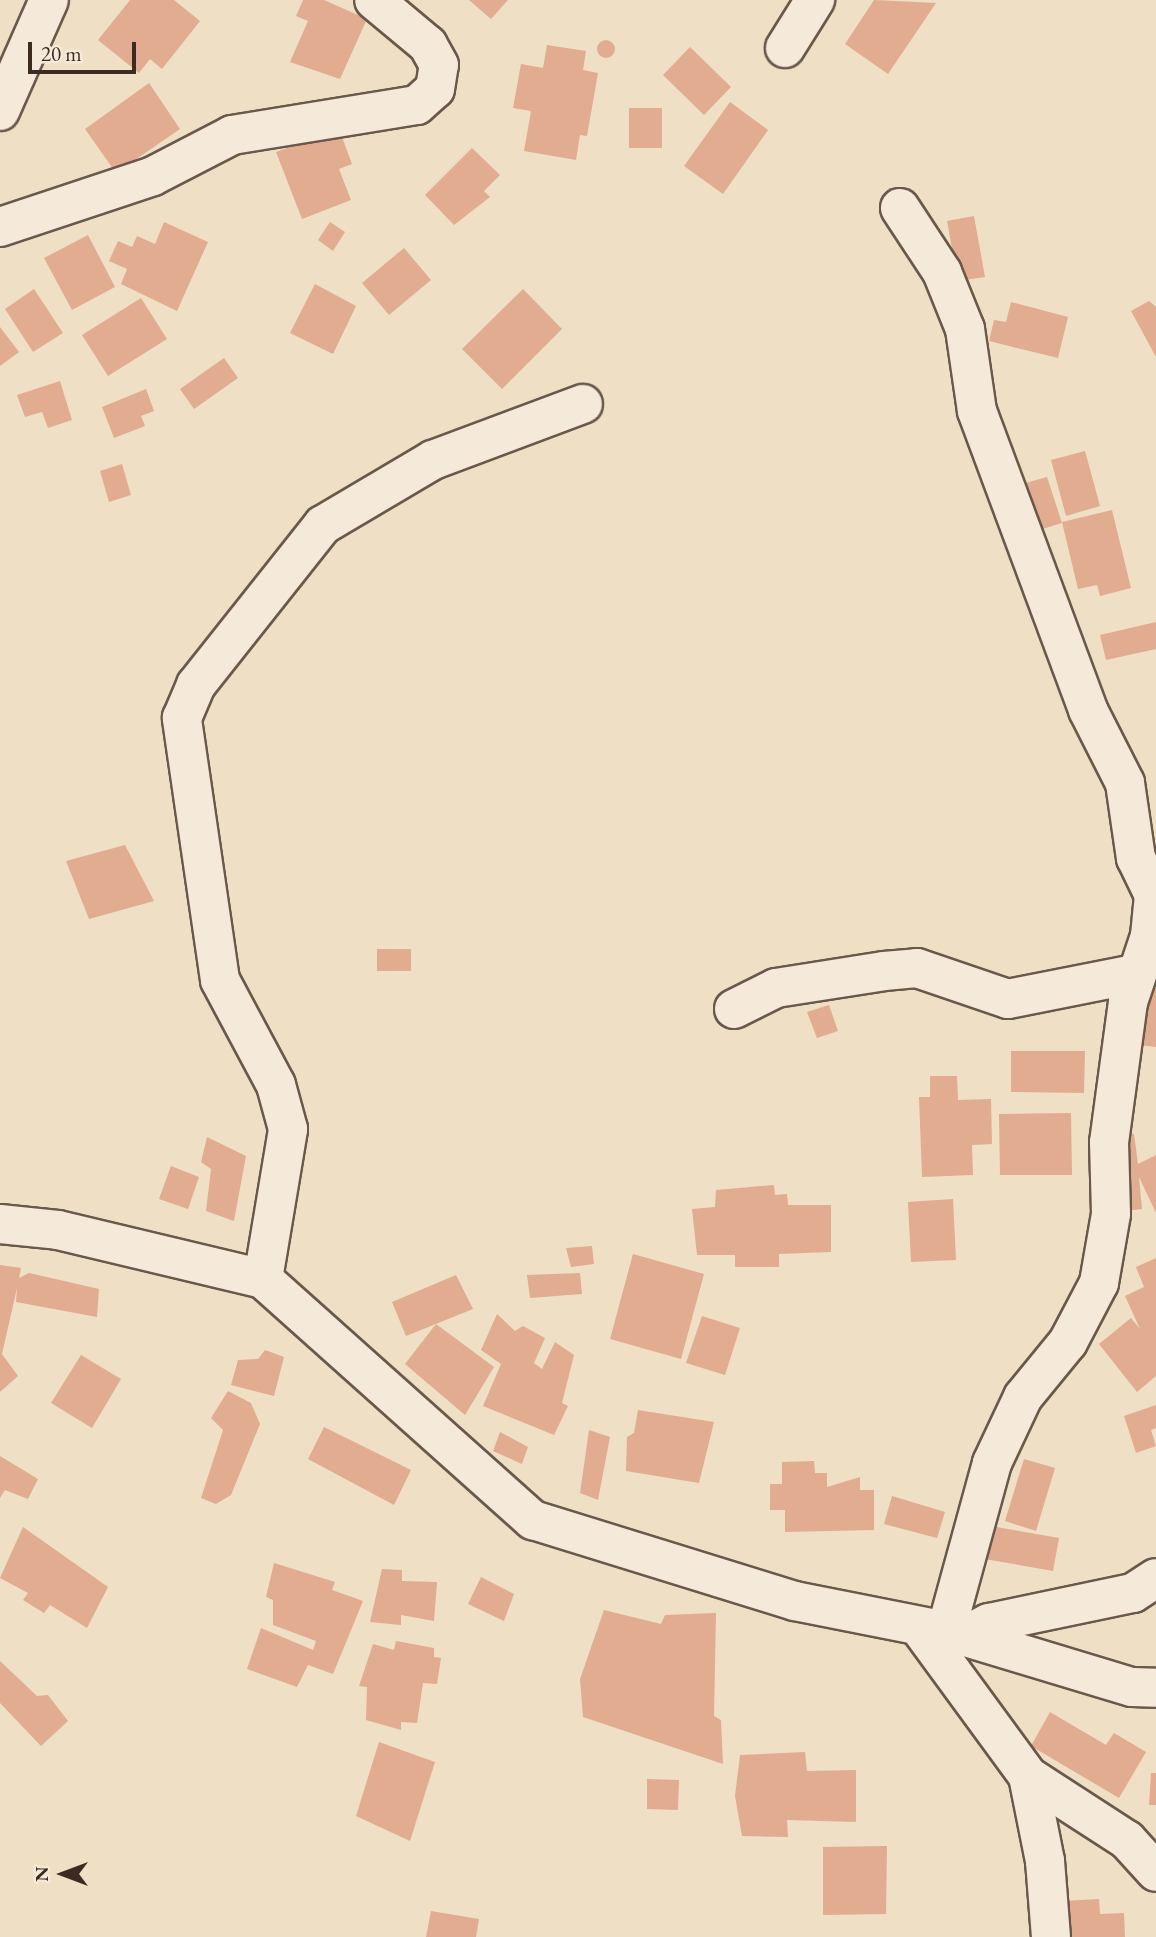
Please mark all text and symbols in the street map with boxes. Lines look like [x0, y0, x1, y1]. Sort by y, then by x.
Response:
scale bar [32, 28, 140, 72]
text: 20 m [41, 40, 82, 67]
north arrow [28, 1839, 98, 1909]
text: N [29, 1866, 54, 1882]

